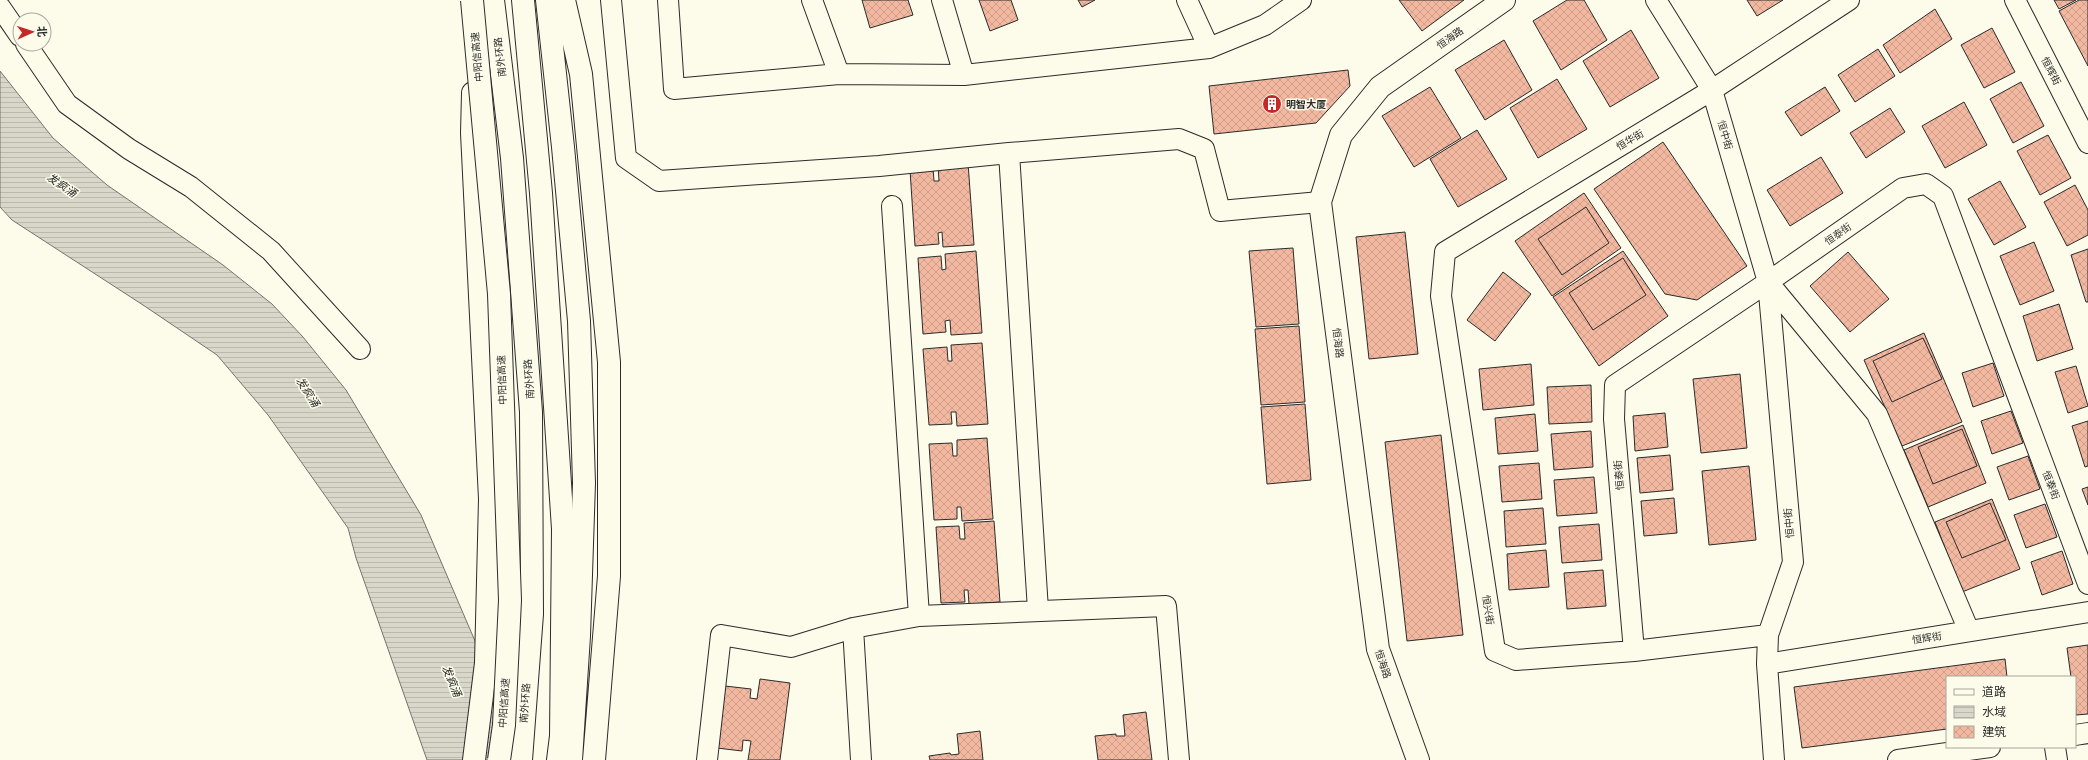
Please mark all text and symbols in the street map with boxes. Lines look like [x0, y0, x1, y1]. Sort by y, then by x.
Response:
north arrow [12, 12, 52, 52]
street label: 恒海路 [1434, 24, 1466, 52]
text: 北 [35, 26, 49, 37]
street label: 中阳信高速 [468, 32, 486, 82]
street label: 南外环路 [491, 36, 509, 78]
street label: 恒辉街 [2038, 55, 2064, 87]
building icon: 明智大厦 [1261, 93, 1283, 115]
place label: 明智大厦 [1286, 98, 1326, 111]
street label: 恒中街 [1715, 119, 1735, 151]
street label: 恒华街 [1614, 127, 1646, 153]
water label: 发疯涌 [44, 170, 81, 201]
street label: 恒泰街 [1822, 220, 1854, 248]
street label: 恒海路 [1330, 327, 1346, 359]
street label: 中阳信高速 [495, 355, 509, 405]
street label: 南外环路 [521, 359, 537, 399]
water label: 发疯涌 [293, 374, 324, 411]
street label: 恒泰街 [1611, 459, 1627, 491]
street label: 恒泰街 [2040, 469, 2062, 501]
street label: 恒中街 [1781, 507, 1797, 539]
street label: 恒兴街 [1479, 594, 1497, 626]
street label: 恒辉街 [1911, 629, 1943, 647]
street label: 恒海路 [1372, 648, 1394, 680]
water label: 发疯涌 [439, 663, 465, 701]
legend [1946, 676, 2076, 748]
street label: 中阳信高速 [496, 678, 512, 728]
street label: 南外环路 [517, 683, 533, 723]
text: 道路 [1982, 684, 2006, 700]
text: 水域 [1982, 704, 2006, 720]
text: 建筑 [1982, 724, 2006, 740]

